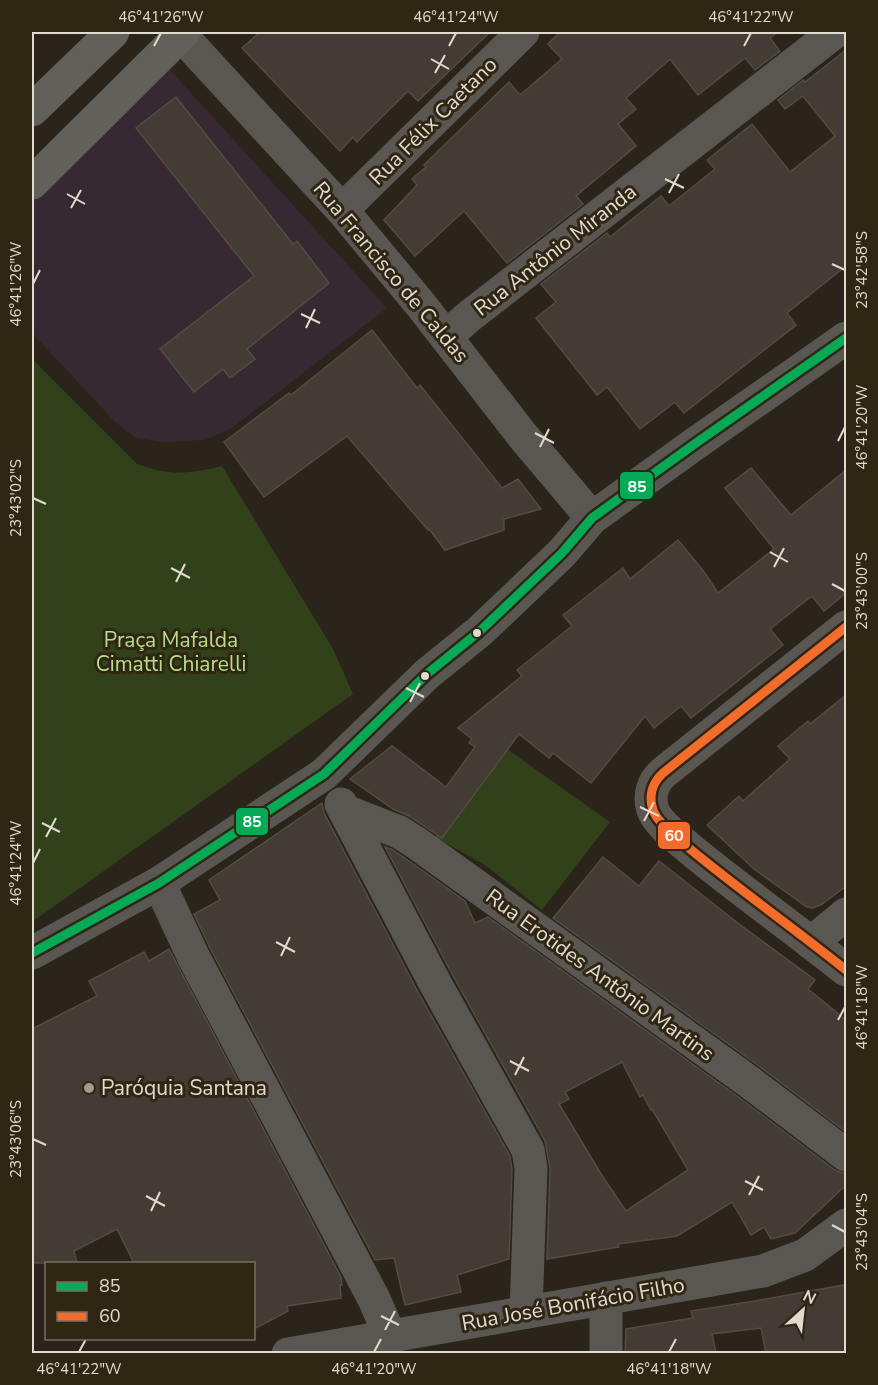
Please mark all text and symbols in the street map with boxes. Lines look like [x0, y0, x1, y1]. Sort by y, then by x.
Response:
text: 46°41'26"W [118, 7, 204, 27]
text: 46°41'24"W [413, 7, 499, 27]
text: 46°41'22"W [708, 7, 794, 27]
street label: Rua Félix Caetano [363, 51, 503, 191]
street label: Rua Francisco de Caldas [307, 175, 475, 369]
street label: Rua Antônio Miranda [468, 178, 642, 322]
text: 23°42'58"S [852, 231, 872, 309]
text: 46°41'26"W [6, 241, 26, 327]
text: 46°41'20"W [852, 384, 872, 470]
text: 23°43'02"S [6, 459, 26, 537]
line badge: 85 [619, 471, 654, 500]
text: 85 [627, 476, 647, 498]
text: 23°43'00"S [852, 552, 872, 630]
park label: Praça Mafalda Cimatti Chiarelli [96, 626, 246, 678]
unlabelled marker [471, 627, 483, 639]
unlabelled marker [419, 670, 431, 682]
line badge: 85 [235, 807, 269, 836]
text: 85 [242, 811, 262, 833]
text: 46°41'24"W [6, 820, 26, 906]
line badge: 60 [657, 821, 691, 850]
text: 60 [664, 825, 684, 847]
street label: Rua Erotides Antônio Martins [480, 883, 720, 1067]
text: 46°41'18"W [852, 964, 872, 1050]
place label: Paróquia Santana [101, 1074, 267, 1102]
marker: Paróquia Santana [82, 1081, 96, 1095]
text: 23°43'06"S [6, 1100, 26, 1178]
text: 23°43'04"S [852, 1193, 872, 1271]
legend [45, 1262, 255, 1340]
street label: Rua José Bonifácio Filho [459, 1271, 687, 1337]
text: 85 [99, 1274, 121, 1298]
north arrow [773, 1280, 833, 1340]
text: N [799, 1285, 820, 1310]
text: 60 [99, 1304, 121, 1328]
text: 46°41'22"W [36, 1359, 122, 1379]
text: 46°41'20"W [331, 1359, 417, 1379]
text: 46°41'18"W [626, 1359, 712, 1379]

